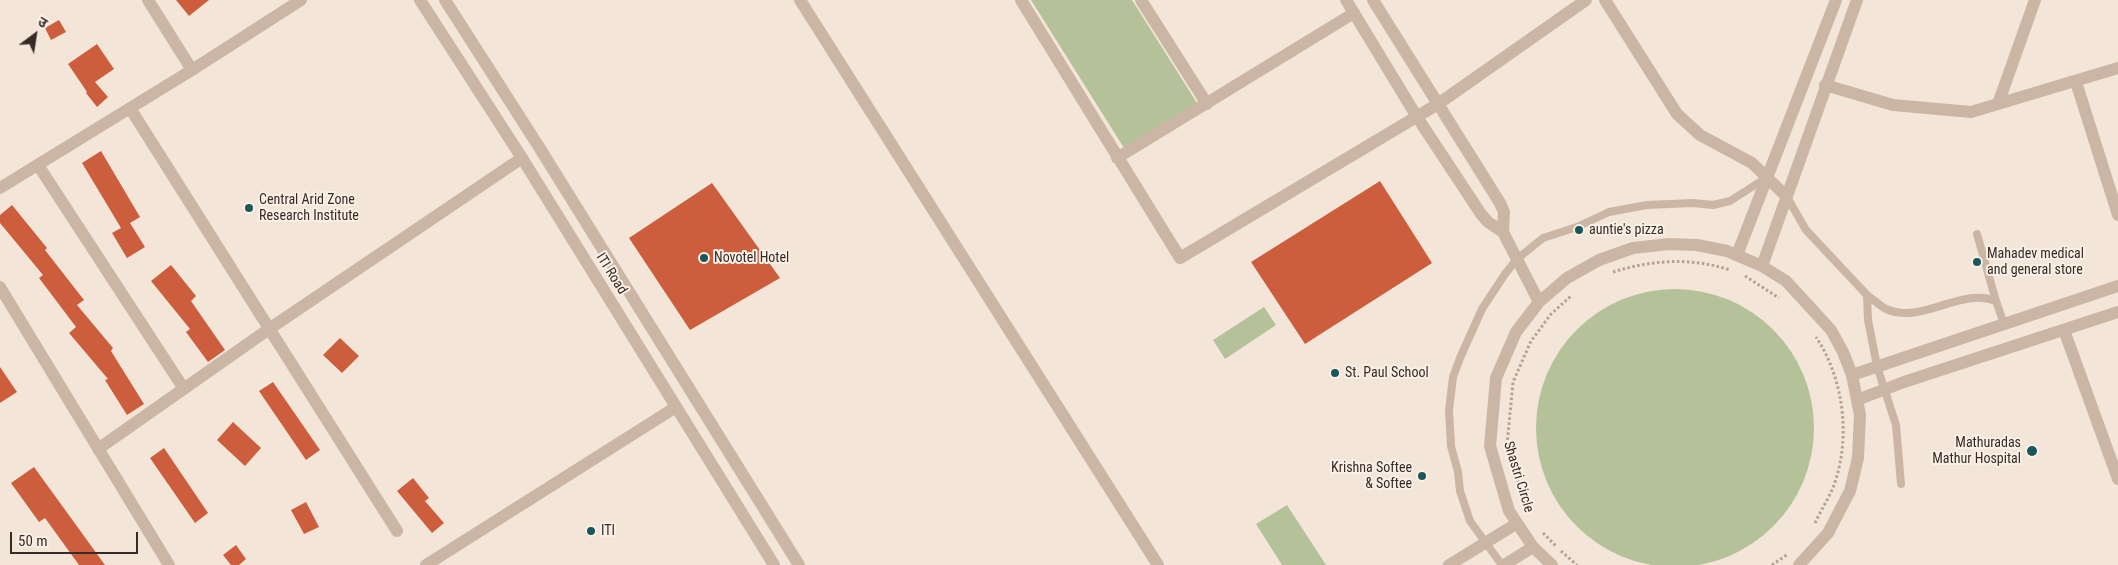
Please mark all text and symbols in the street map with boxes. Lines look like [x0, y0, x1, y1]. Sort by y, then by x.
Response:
north arrow [10, 10, 60, 60]
text: उ [35, 13, 50, 31]
place label: Central Arid Zone Research Institute [259, 192, 359, 224]
marker: Central Arid Zone Research Institute [243, 202, 255, 214]
place label: auntie's pizza [1589, 222, 1664, 238]
marker: auntie's pizza [1573, 224, 1585, 236]
place label: Mahadev medical and general store [1987, 246, 2084, 278]
street label: ITI Road [592, 250, 630, 298]
place label: Novotel Hotel [714, 250, 789, 266]
marker: Novotel Hotel [698, 252, 710, 264]
marker: Mahadev medical and general store [1971, 256, 1983, 268]
place label: St. Paul School [1345, 365, 1429, 381]
marker: St. Paul School [1329, 367, 1341, 379]
place label: Mathuradas Mathur Hospital [1932, 435, 2021, 468]
street label: Shastri Circle [1499, 439, 1537, 515]
marker: Mathuradas Mathur Hospital [2025, 444, 2039, 458]
place label: Krishna Softee & Softee [1331, 460, 1412, 492]
marker: Krishna Softee & Softee [1416, 470, 1428, 482]
scale bar [12, 522, 140, 554]
place label: ITI [601, 523, 615, 539]
marker: ITI [585, 525, 597, 537]
text: 50 m [18, 532, 48, 550]

